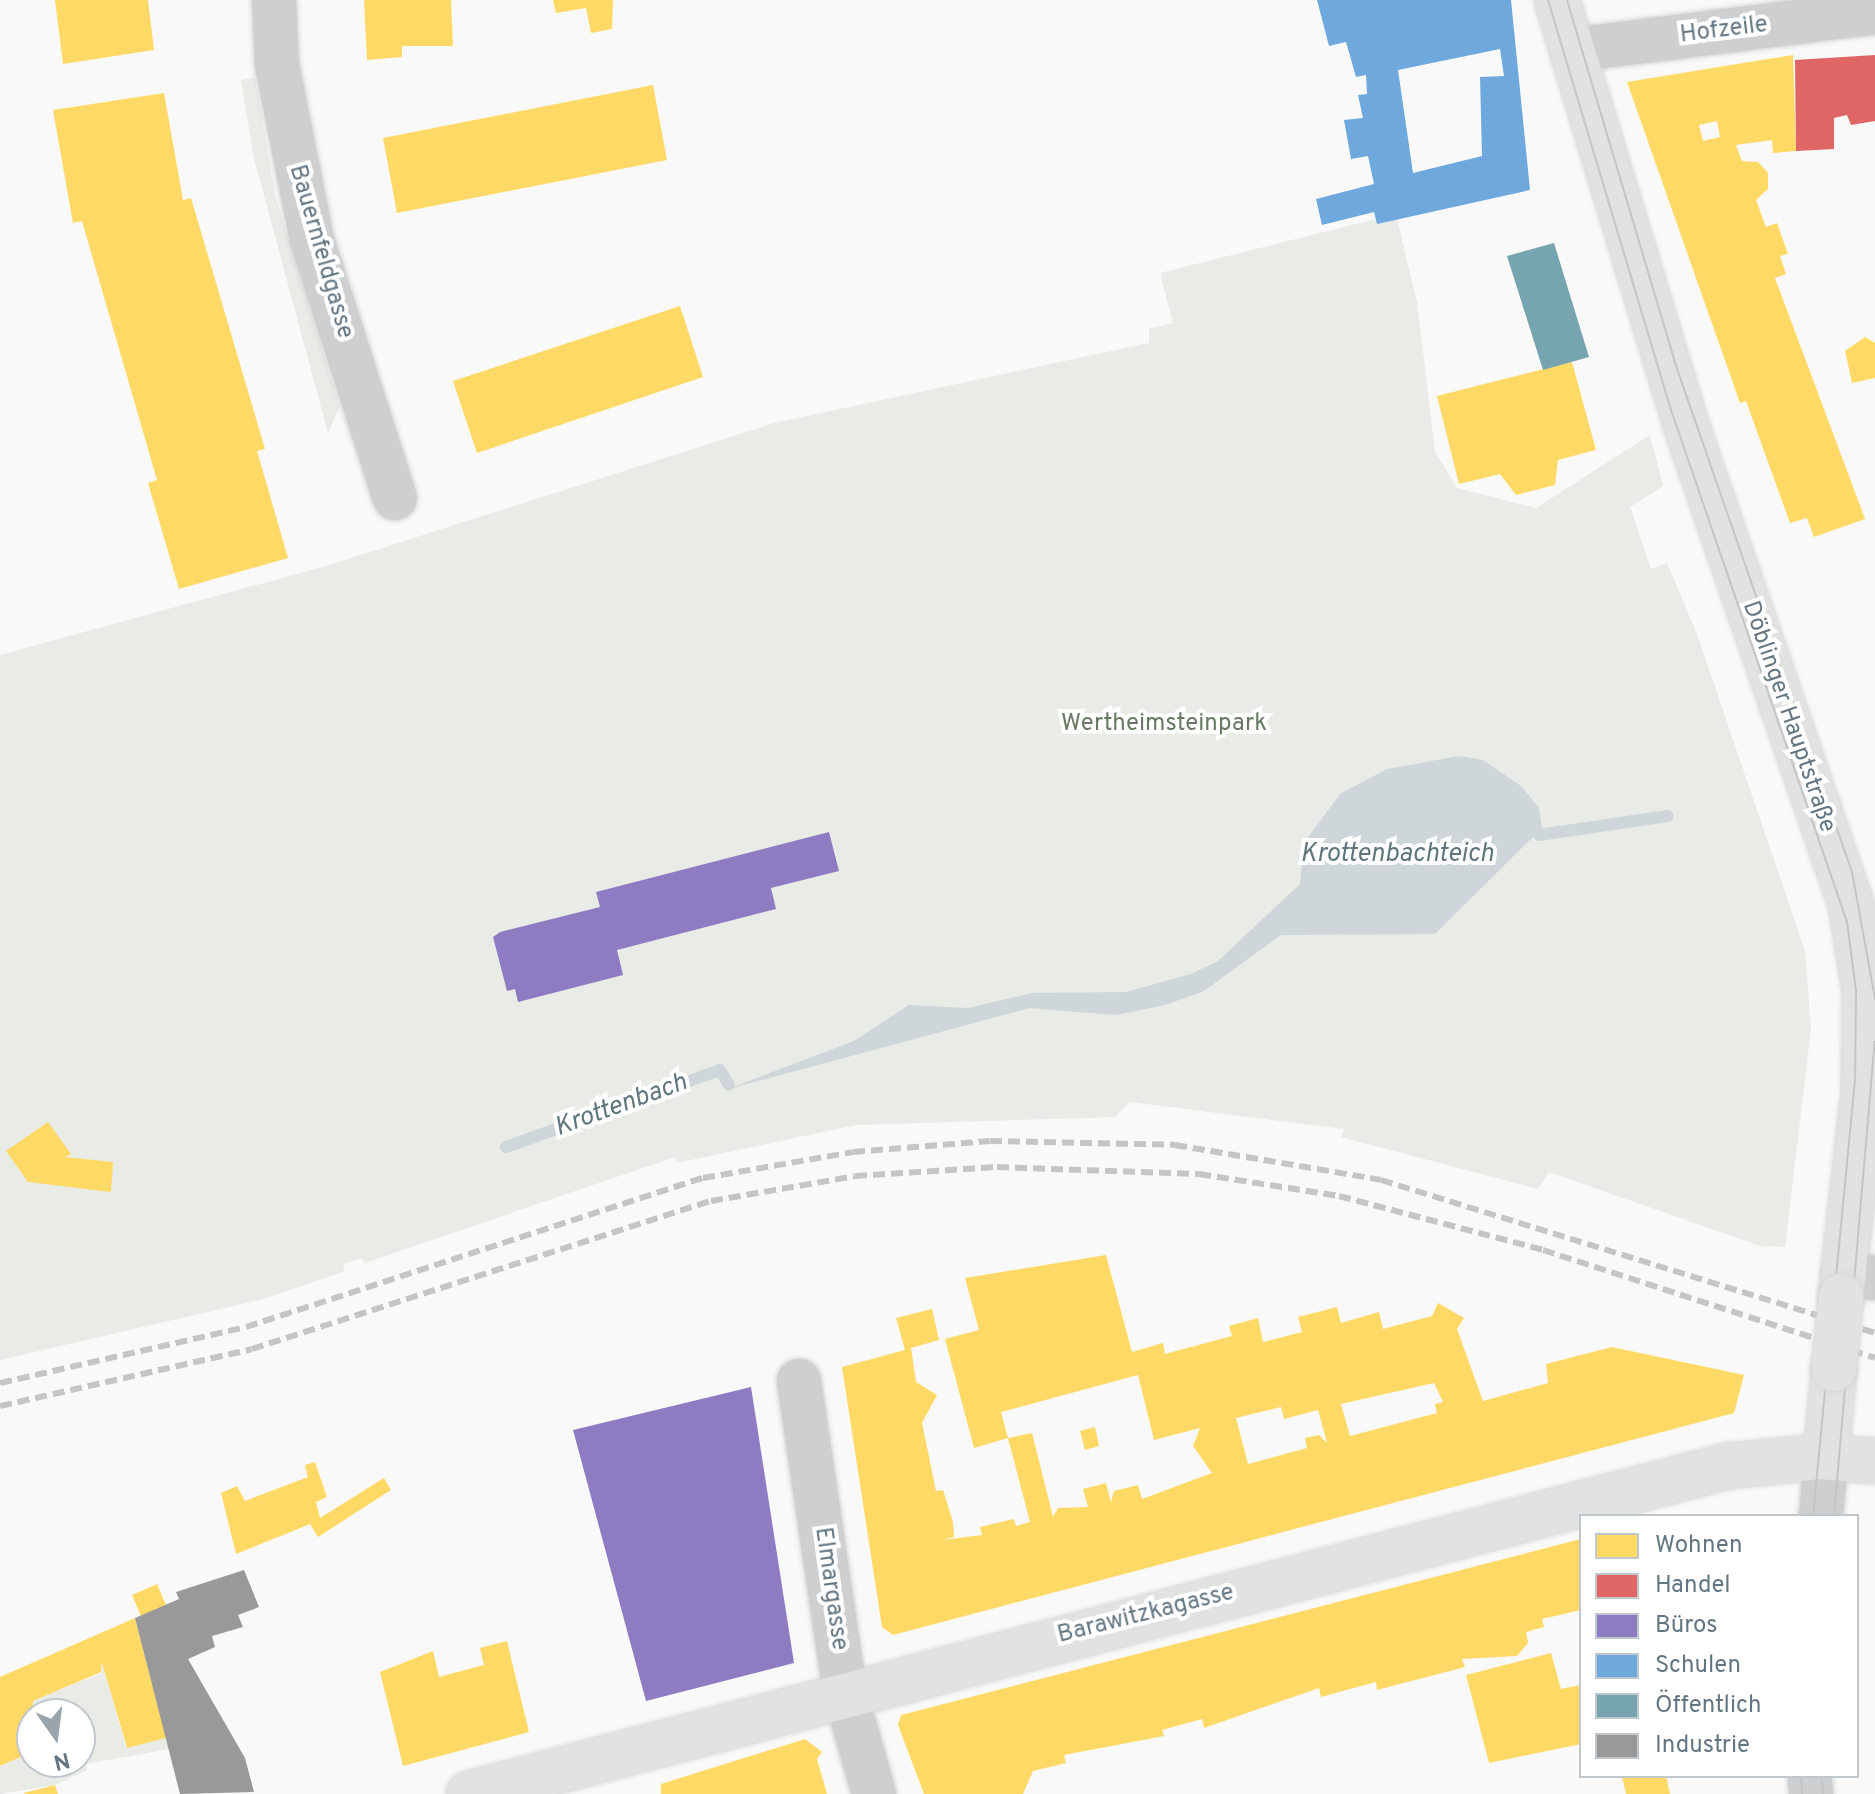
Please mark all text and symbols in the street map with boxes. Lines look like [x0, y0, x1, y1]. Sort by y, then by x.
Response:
street label: Hofzeile [1678, 11, 1770, 51]
street label: Bauernfeldgasse [281, 162, 359, 342]
street label: Döblinger Hauptstraße [1735, 598, 1841, 836]
park label: Wertheimsteinpark [1061, 711, 1267, 739]
water label: Krottenbachteich [1300, 839, 1494, 871]
water label: Krottenbach [551, 1068, 691, 1144]
legend [1579, 1514, 1859, 1778]
street label: Elmargasse [807, 1525, 853, 1653]
text: Wohnen [1655, 1531, 1742, 1561]
text: Handel [1655, 1571, 1731, 1601]
street label: Barawitzkagasse [1055, 1579, 1237, 1651]
text: Büros [1655, 1611, 1717, 1641]
text: Schulen [1655, 1651, 1741, 1681]
text: Öffentlich [1655, 1691, 1762, 1721]
north arrow [16, 1698, 96, 1778]
text: Industrie [1655, 1731, 1750, 1761]
text: N [51, 1745, 72, 1775]

